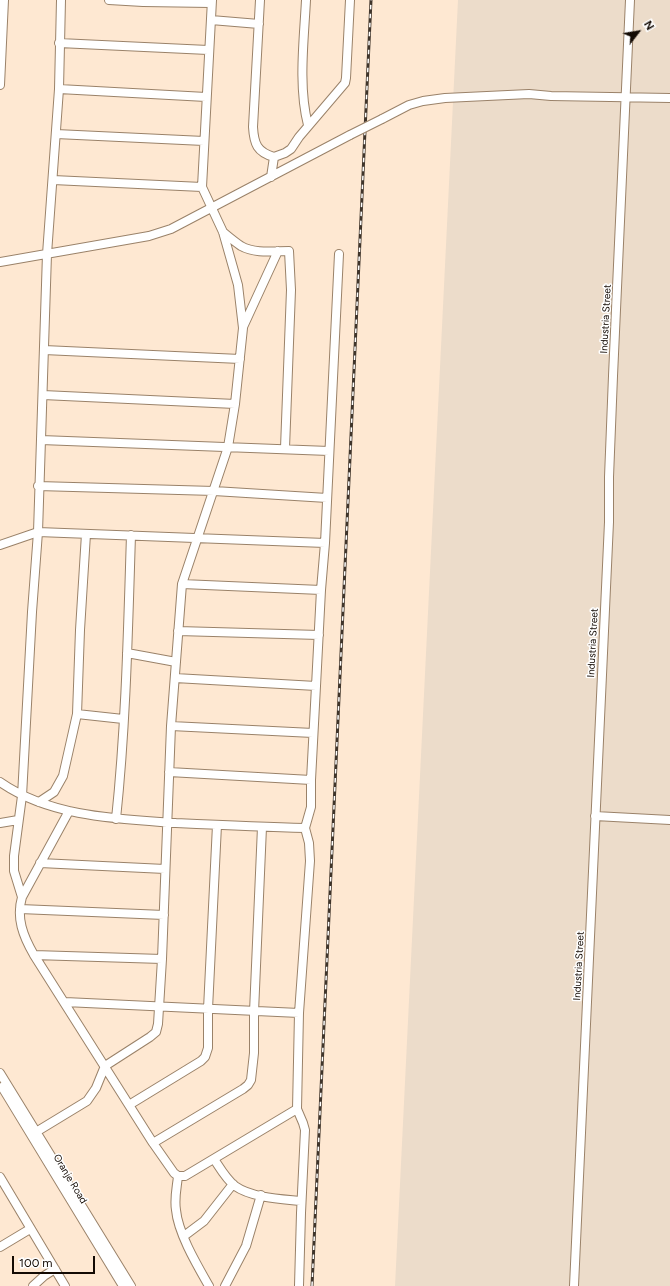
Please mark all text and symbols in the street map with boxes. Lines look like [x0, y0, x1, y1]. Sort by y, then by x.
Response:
north arrow [618, 12, 658, 52]
text: N [641, 19, 656, 33]
street label: Industria Street [598, 284, 614, 354]
street label: Industria Street [585, 608, 601, 678]
street label: Industria Street [571, 931, 587, 1001]
street label: Oranje Road [51, 1152, 89, 1206]
scale bar [14, 1248, 97, 1274]
text: 100 m [19, 1256, 53, 1270]

